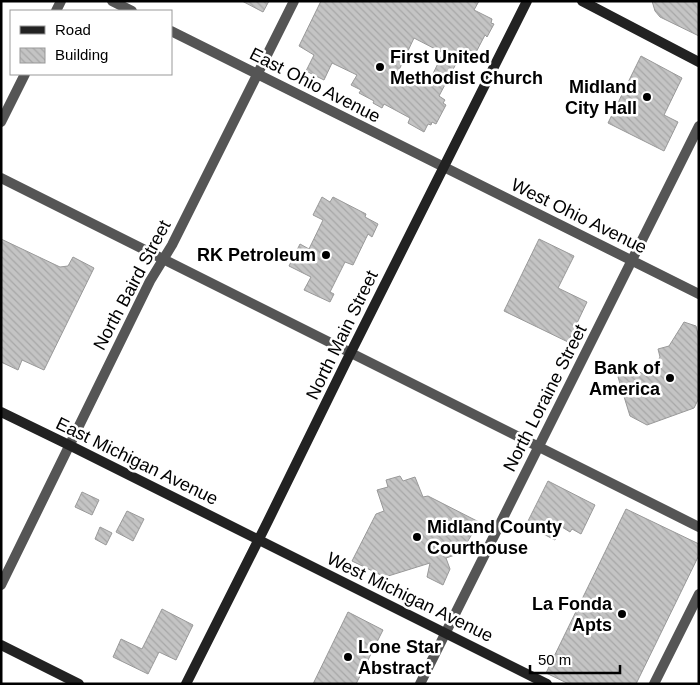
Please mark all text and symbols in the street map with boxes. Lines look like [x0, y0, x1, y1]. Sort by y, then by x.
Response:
legend [10, 10, 172, 75]
text: Road [55, 21, 91, 38]
street label: East Ohio Avenue [246, 43, 384, 127]
text: Building [55, 46, 108, 63]
place label: First United Methodist Church [390, 47, 543, 88]
marker: First United Methodist Church [374, 61, 386, 73]
place label: Midland City Hall [565, 77, 637, 118]
marker: Midland City Hall [641, 91, 653, 103]
street label: West Ohio Avenue [508, 174, 650, 258]
street label: North Baird Street [89, 217, 175, 353]
place label: RK Petroleum [197, 245, 316, 265]
marker: RK Petroleum [320, 249, 332, 261]
street label: North Main Street [302, 267, 382, 403]
street label: North Loraine Street [499, 321, 591, 475]
place label: Bank of America [589, 358, 661, 399]
marker: Bank of America [664, 372, 676, 384]
street label: East Michigan Avenue [53, 413, 221, 509]
place label: Midland County Courthouse [427, 517, 562, 558]
marker: Midland County Courthouse [411, 531, 423, 543]
street label: West Michigan Avenue [324, 548, 496, 646]
place label: La Fonda Apts [532, 594, 613, 635]
marker: La Fonda Apts [616, 608, 628, 620]
place label: Lone Star Abstract [358, 637, 441, 678]
scale bar [530, 642, 620, 674]
marker: Lone Star Abstract [342, 651, 354, 663]
text: 50 m [538, 651, 571, 668]

